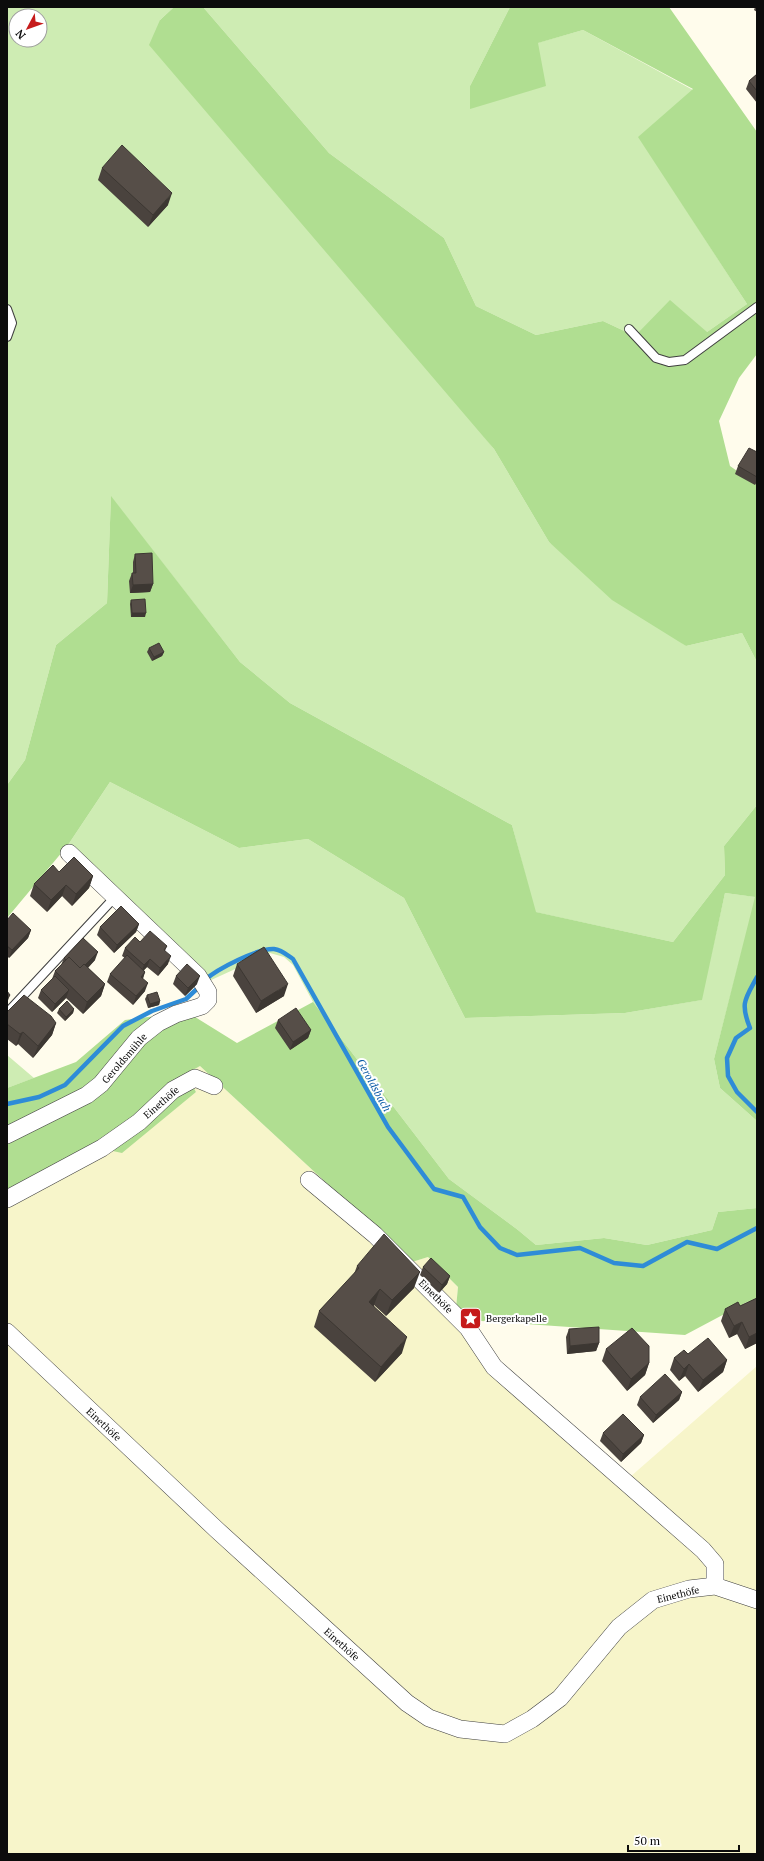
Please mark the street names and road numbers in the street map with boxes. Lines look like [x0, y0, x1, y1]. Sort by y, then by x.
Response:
street label: Geroldsmühle [99, 1030, 150, 1086]
street label: Einethöfe [141, 1083, 182, 1121]
street label: Einethöfe [416, 1276, 456, 1316]
street label: Einethöfe [83, 1405, 124, 1444]
street label: Einethöfe [656, 1583, 701, 1606]
street label: Einethöfe [321, 1625, 362, 1664]

